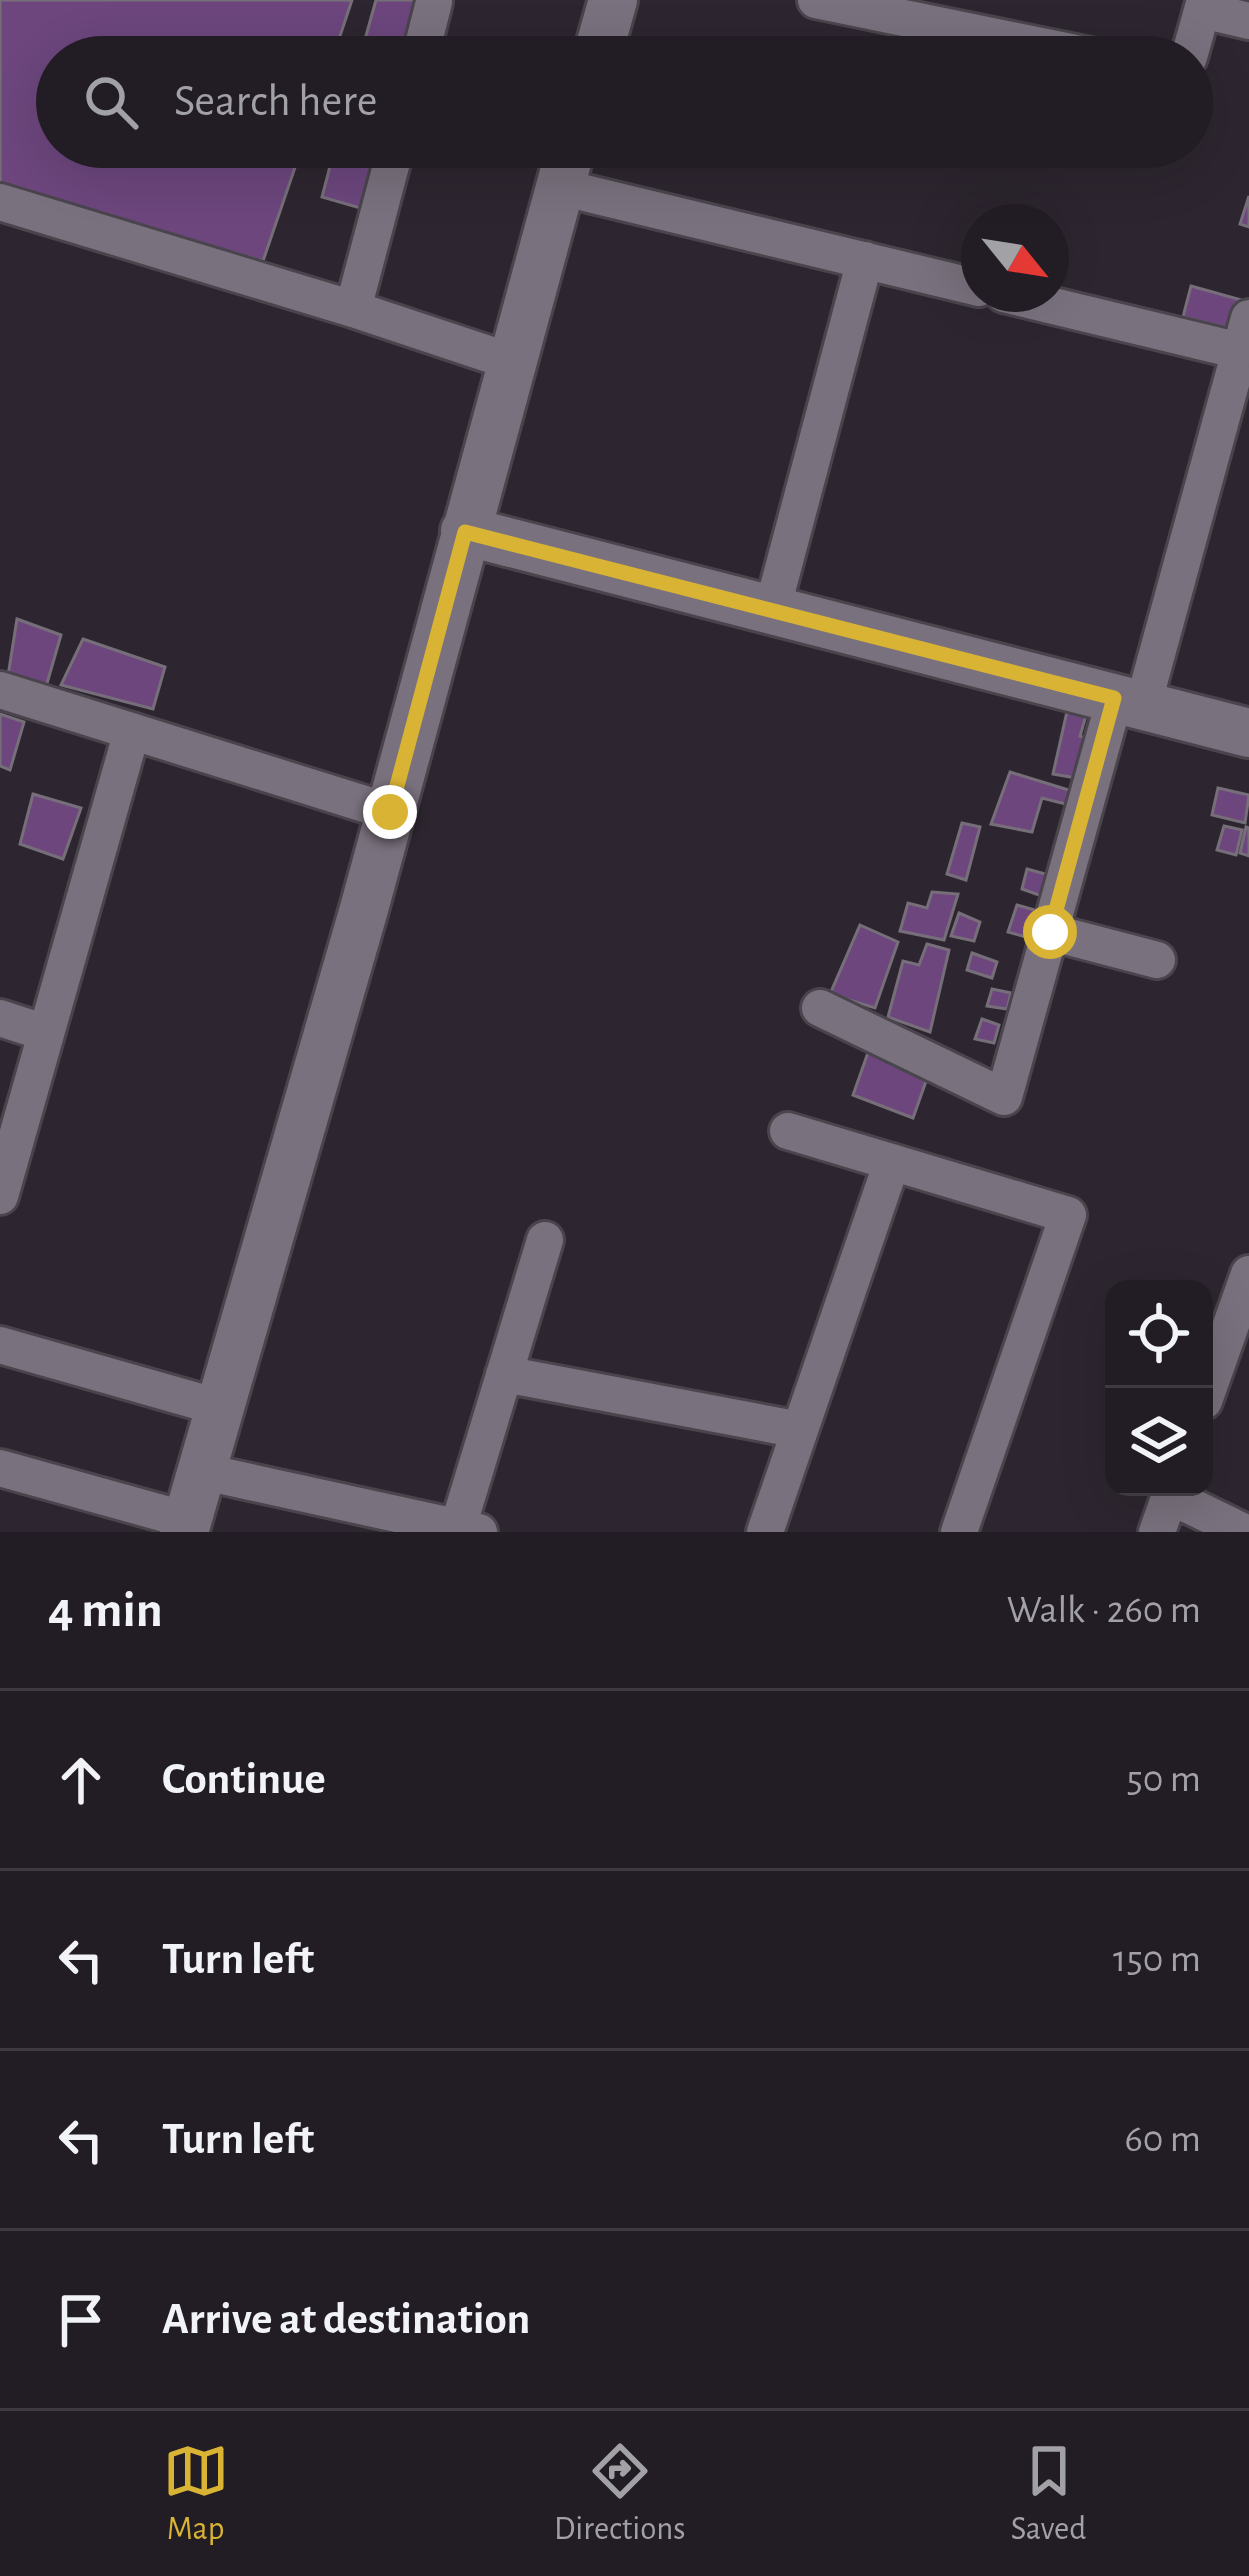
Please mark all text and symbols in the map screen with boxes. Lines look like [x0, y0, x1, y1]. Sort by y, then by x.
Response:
search box [36, 36, 1213, 168]
icon: search [78, 69, 144, 135]
text: Search here [174, 79, 377, 124]
north arrow [961, 204, 1069, 312]
route end [363, 785, 417, 839]
route start [1023, 905, 1077, 959]
map controls [1105, 1280, 1213, 1496]
button: locate [1105, 1280, 1213, 1388]
button: layers [1105, 1388, 1213, 1496]
text: 4 min [48, 1585, 163, 1636]
text: Walk · 260 m [1007, 1591, 1201, 1630]
icon: ahead [48, 1747, 114, 1813]
text: Continue [162, 1757, 326, 1802]
text: 50 m [1126, 1760, 1201, 1799]
icon: left [48, 1927, 114, 1993]
text: Turn left [162, 1937, 314, 1982]
text: 150 m [1113, 1940, 1201, 1979]
icon: left [48, 2107, 114, 2173]
text: Turn left [162, 2117, 314, 2162]
text: 60 m [1124, 2120, 1201, 2159]
icon: arrive [48, 2287, 114, 2353]
text: Arrive at destination [162, 2297, 530, 2342]
tab: Map [163, 2438, 229, 2550]
tab: Directions [554, 2438, 685, 2550]
tab: Saved [1011, 2438, 1086, 2550]

